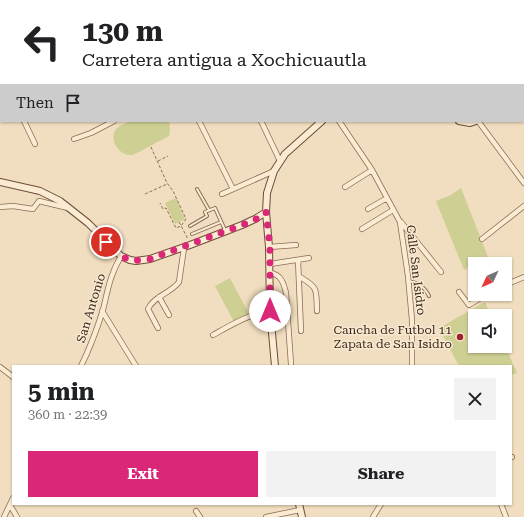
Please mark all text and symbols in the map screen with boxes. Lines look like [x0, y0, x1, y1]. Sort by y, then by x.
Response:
text: 130 m [82, 15, 163, 48]
icon: left [16, 16, 68, 68]
text: Carretera antigua a Xochicuautla [82, 49, 367, 70]
icon: arrive [62, 92, 84, 114]
text: Then [16, 94, 54, 112]
street label: Calle San Isidro [404, 224, 428, 316]
pin [89, 225, 123, 259]
icon: arrive [95, 231, 117, 253]
north arrow [468, 257, 512, 301]
map controls [468, 257, 512, 353]
street label: San Antonio [74, 272, 108, 344]
position arrow [249, 290, 291, 332]
button: sound [468, 309, 512, 353]
place label: Cancha de Futbol 11 Zapata de San Isidro [333, 323, 452, 351]
marker: Cancha de Futbol 11 Zapata de San Isidro [455, 332, 465, 342]
text: 5 min [28, 378, 95, 406]
button: close [454, 378, 496, 420]
text: 360 m · 22:39 [28, 407, 107, 422]
button: Exit [28, 451, 258, 497]
button: Share [266, 451, 496, 497]

